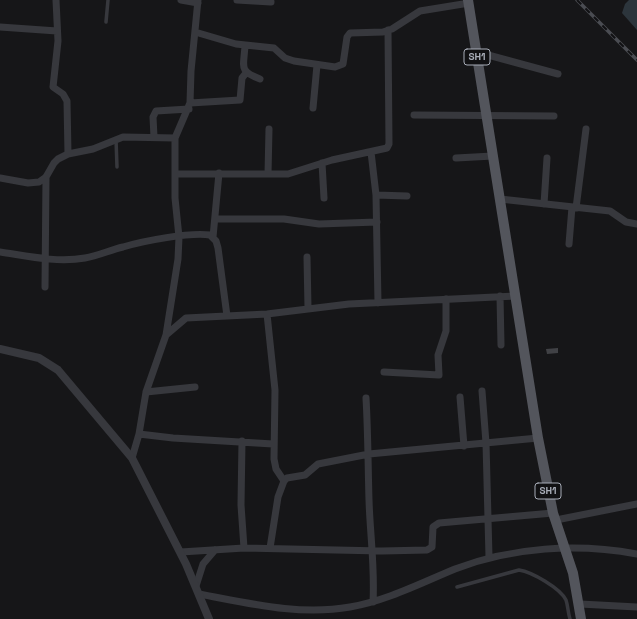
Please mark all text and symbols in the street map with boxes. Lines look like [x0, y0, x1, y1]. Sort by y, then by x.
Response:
road number: SH1 [464, 49, 490, 65]
road number: SH1 [535, 483, 561, 499]

